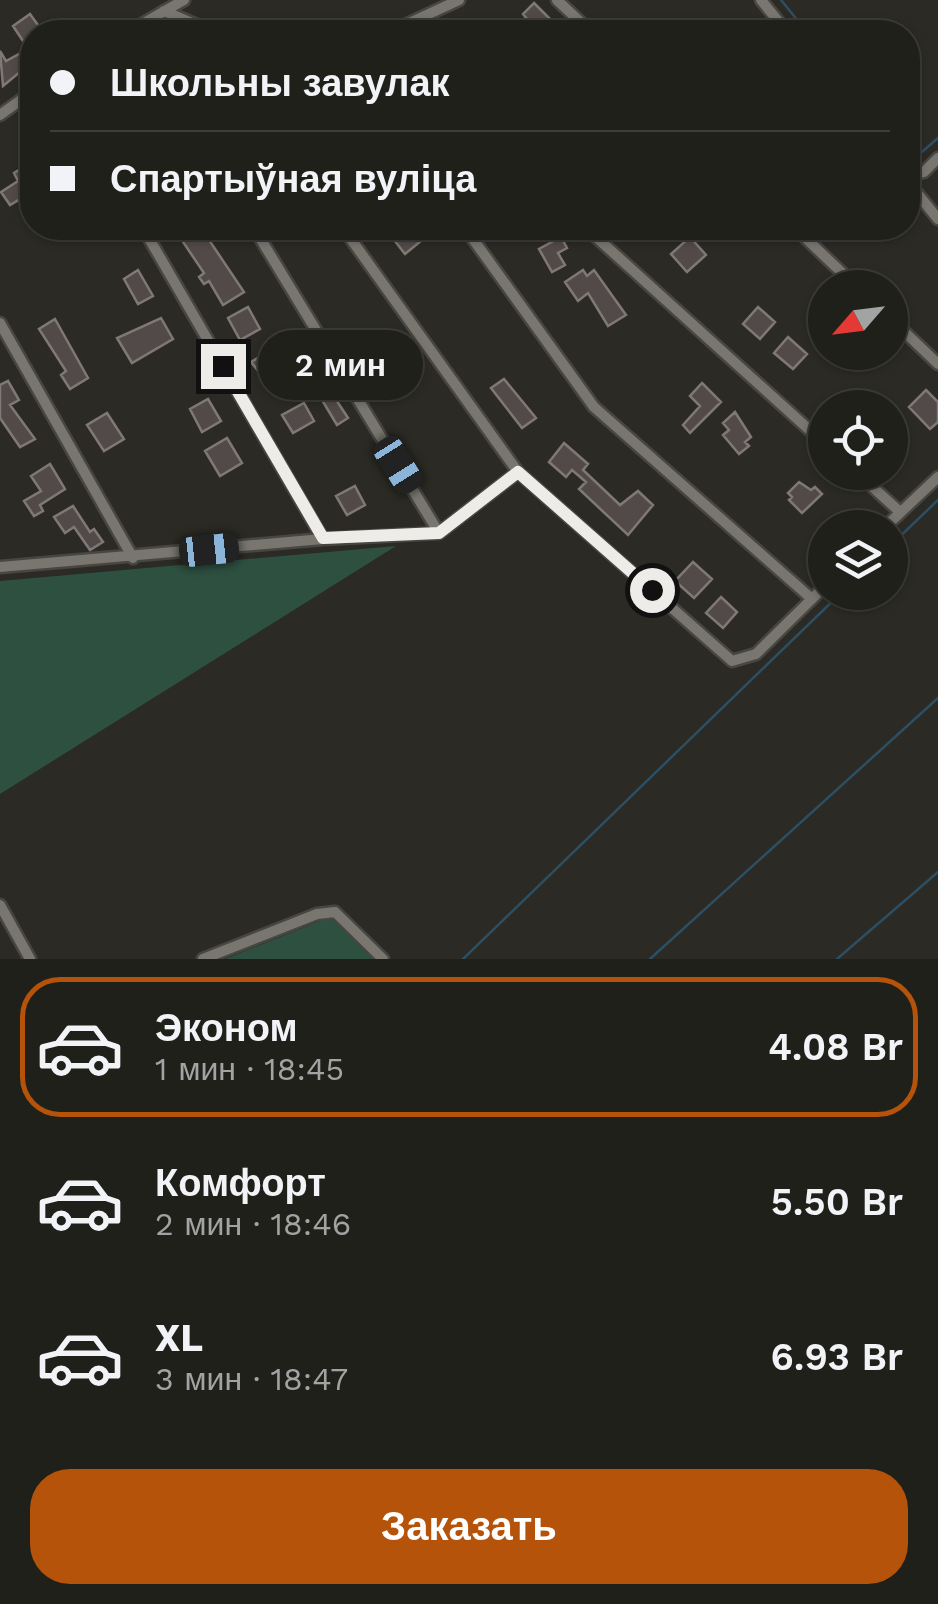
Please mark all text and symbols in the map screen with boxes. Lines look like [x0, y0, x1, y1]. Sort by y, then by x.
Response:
text: Школьны завулак [110, 61, 450, 105]
text: Спартыўная вуліца [110, 157, 476, 201]
north arrow [808, 270, 908, 370]
map controls [808, 270, 908, 610]
callout: 2 мин [258, 331, 423, 401]
route end [201, 344, 246, 389]
text: 2 мин [295, 346, 386, 384]
button: locate [808, 390, 908, 490]
car [369, 432, 427, 498]
button: layers [808, 510, 908, 610]
car [178, 532, 240, 568]
route start [630, 568, 675, 613]
icon: car [35, 1002, 125, 1092]
text: Эконом [155, 1006, 298, 1050]
text: 4.08 Br [768, 1025, 903, 1069]
text: 1 мин · 18:45 [155, 1050, 344, 1088]
icon: car [35, 1157, 125, 1247]
text: Комфорт [155, 1161, 326, 1205]
text: 5.50 Br [771, 1180, 903, 1224]
text: 2 мин · 18:46 [155, 1205, 351, 1243]
icon: car [35, 1312, 125, 1402]
text: XL [155, 1316, 203, 1360]
text: 6.93 Br [770, 1335, 903, 1379]
text: 3 мин · 18:47 [155, 1360, 348, 1398]
button: Заказать [30, 1469, 908, 1584]

